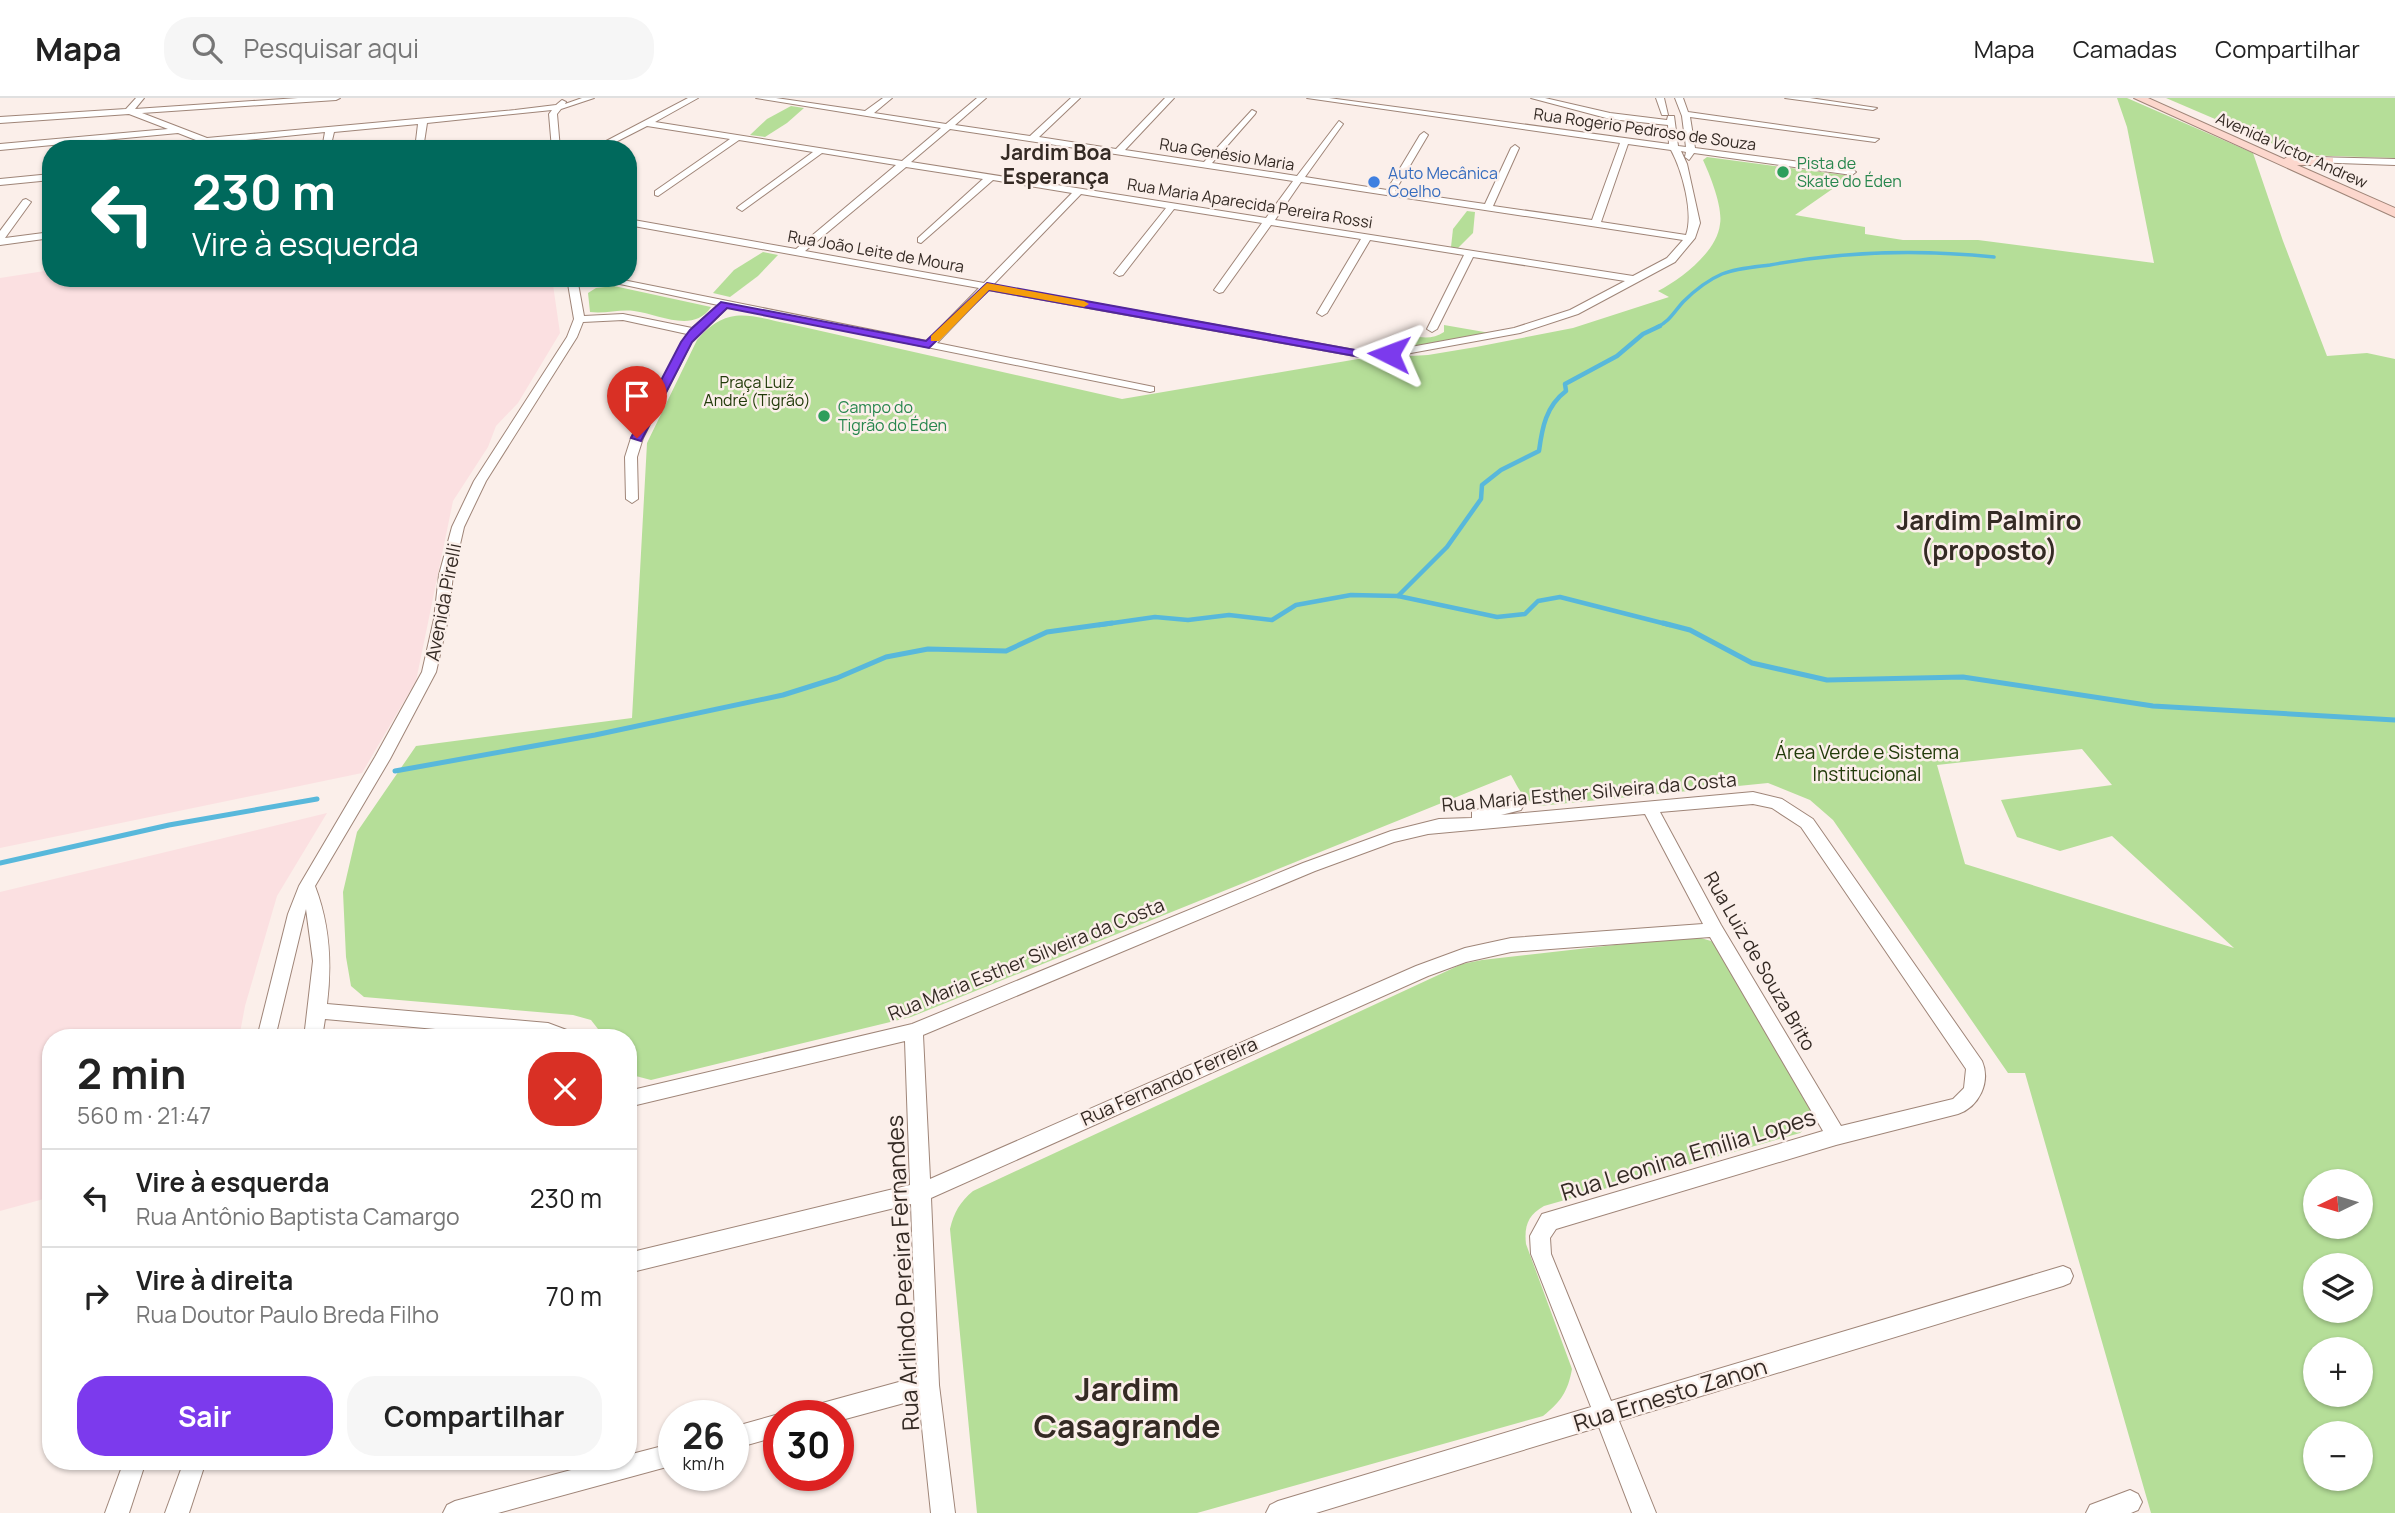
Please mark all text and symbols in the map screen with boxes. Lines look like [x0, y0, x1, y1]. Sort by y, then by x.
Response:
search box [164, 17, 654, 80]
text: Mapa [35, 26, 122, 71]
icon: search [188, 29, 226, 67]
text: Pesquisar aqui [244, 30, 419, 66]
text: Mapa [1974, 32, 2035, 65]
text: Camadas [2073, 32, 2177, 65]
text: Compartilhar [2215, 32, 2360, 65]
street label: Rua Rogerio Pedroso de Souza [1532, 102, 1758, 156]
street label: Avenida Victor Andrew [2213, 107, 2371, 193]
street label: Rua Genésio Maria [1158, 132, 1296, 176]
district label: Jardim Boa Esperança [1000, 138, 1112, 190]
place label: Pista de Skate do Éden [1797, 152, 1902, 192]
text: 230 m [192, 158, 336, 225]
place label: Auto Mecânica Coelho [1388, 162, 1498, 202]
marker: Pista de Skate do Éden [1775, 164, 1791, 180]
icon: left [77, 168, 168, 259]
street label: Rua Maria Aparecida Pereira Rossi [1126, 173, 1374, 233]
marker: Auto Mecânica Coelho [1366, 174, 1382, 190]
text: Vire à esquerda [192, 222, 419, 266]
street label: Rua João Leite de Moura [786, 225, 966, 277]
position arrow [1352, 317, 1426, 391]
pin [607, 366, 667, 438]
park label: Praça Luiz André (Tigrão) [704, 371, 810, 411]
icon: arrive [618, 377, 656, 415]
place label: Campo do Tigrão do Éden [838, 396, 947, 436]
marker: Campo do Tigrão do Éden [816, 408, 832, 424]
district label: Jardim Palmiro (proposto) [1896, 502, 2082, 568]
street label: Avenida Pirelli [419, 541, 467, 663]
park label: Área Verde e Sistema Institucional [1775, 739, 1959, 787]
street label: Rua Maria Esther Silveira da Costa [1440, 766, 1738, 818]
street label: Rua Luiz de Souza Brito [1698, 867, 1822, 1055]
street label: Rua Maria Esther Silveira da Costa [884, 892, 1168, 1026]
street label: Rua Fernando Ferreira [1077, 1030, 1261, 1132]
text: 2 min [77, 1044, 186, 1102]
button: close [528, 1052, 602, 1126]
text: 560 m · 21:47 [77, 1099, 211, 1131]
street label: Rua Leonina Emília Lopes [1557, 1100, 1819, 1208]
street label: Rua Arlindo Pereira Fernandes [878, 1114, 926, 1432]
text: Vire à esquerda [136, 1164, 329, 1200]
north arrow [2303, 1169, 2373, 1239]
map controls [2303, 1169, 2373, 1491]
icon: left [77, 1179, 115, 1217]
text: 230 m [530, 1180, 602, 1216]
text: Rua Antônio Baptista Camargo [136, 1200, 460, 1232]
button: layers [2303, 1253, 2373, 1323]
text: Vire à direita [136, 1262, 293, 1298]
icon: right [77, 1277, 115, 1315]
text: 70 m [546, 1278, 602, 1314]
text: Rua Doutor Paulo Breda Filho [136, 1298, 439, 1330]
button: + [2303, 1337, 2373, 1407]
street label: Rua Ernesto Zanon [1569, 1349, 1771, 1439]
district label: Jardim Casagrande [1033, 1367, 1221, 1448]
button: Sair [77, 1376, 333, 1456]
button: Compartilhar [347, 1376, 602, 1456]
speed limit sign: 30 [763, 1400, 854, 1491]
text: 26 [682, 1412, 725, 1460]
button: − [2303, 1421, 2373, 1491]
text: km/h [683, 1451, 724, 1475]

